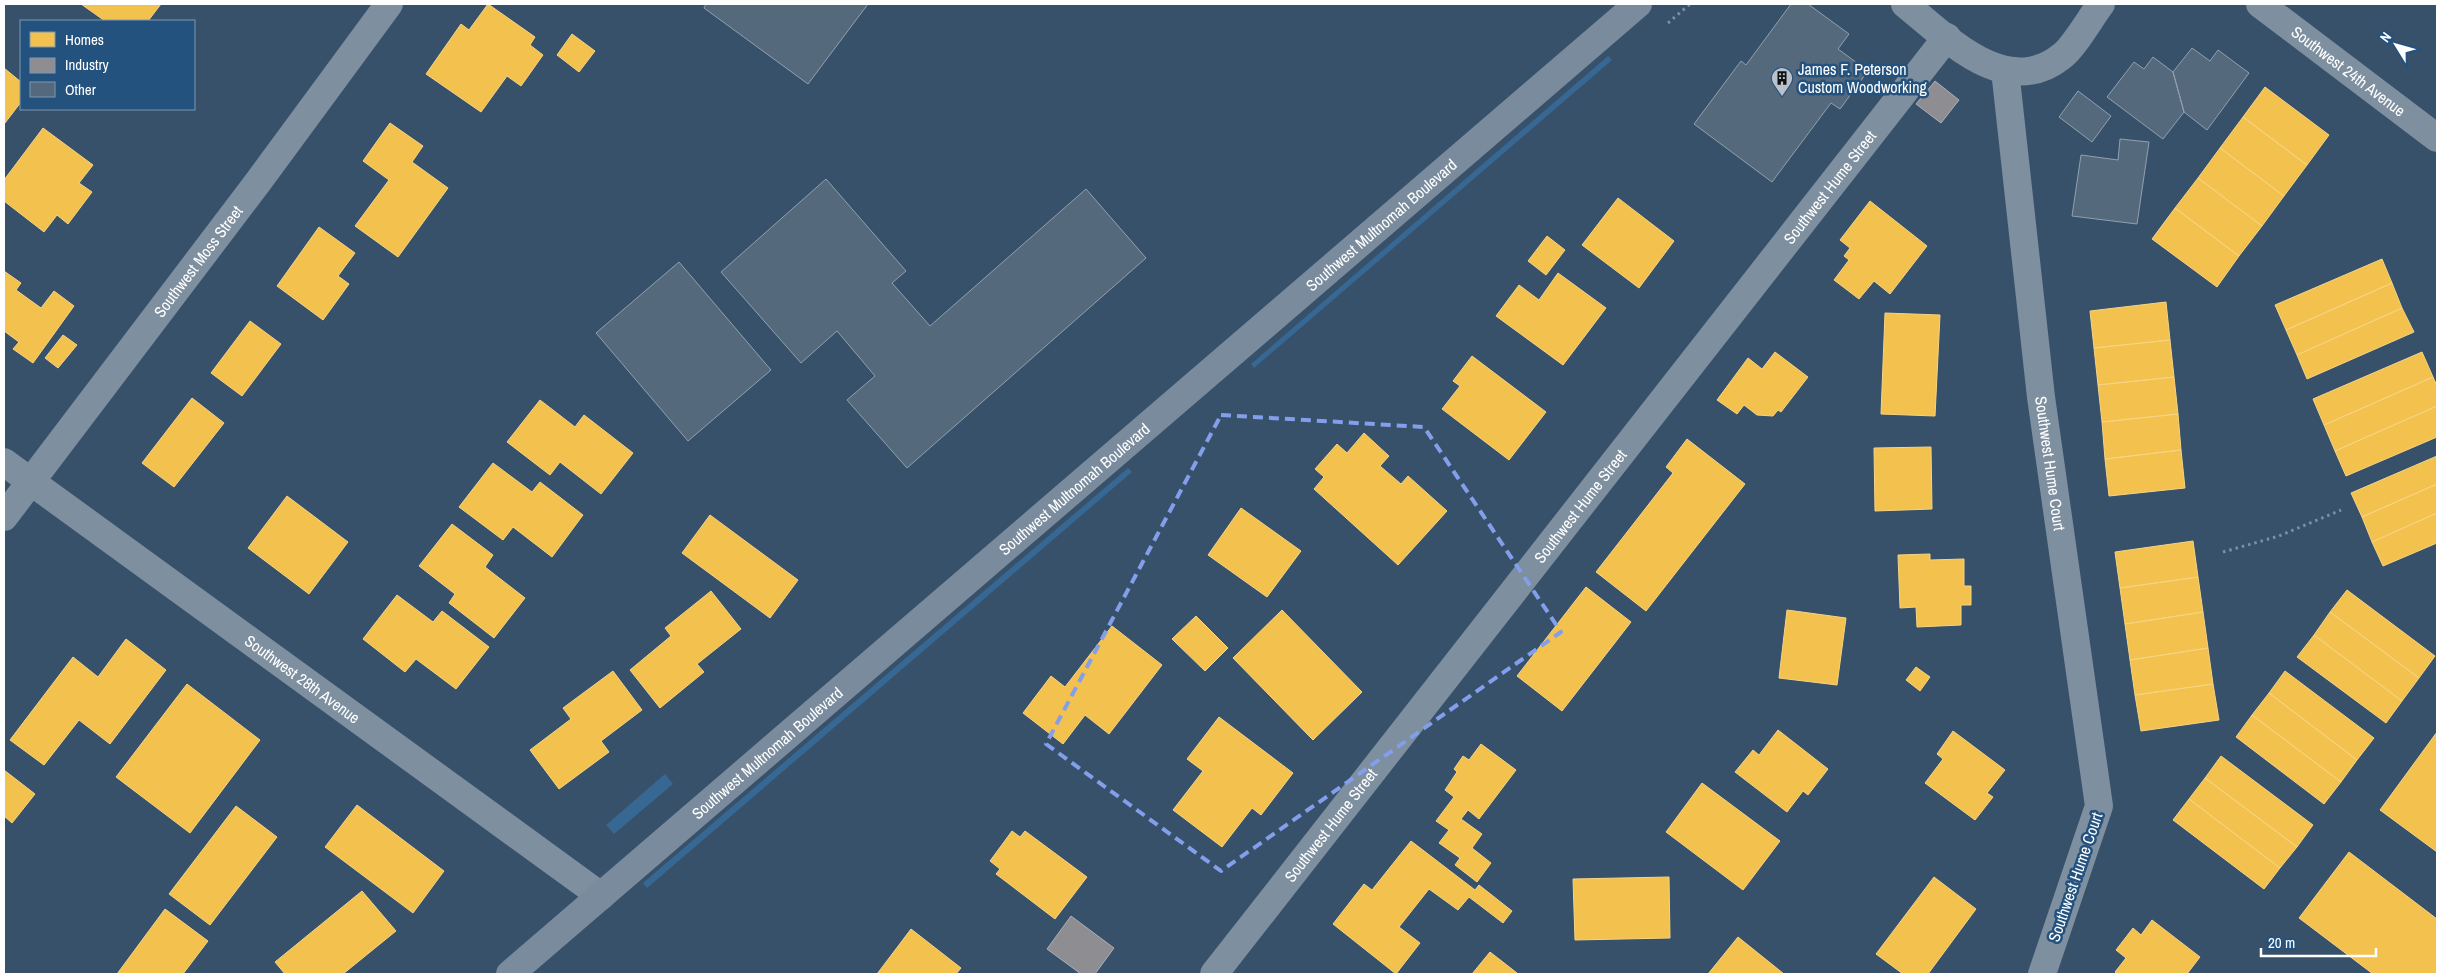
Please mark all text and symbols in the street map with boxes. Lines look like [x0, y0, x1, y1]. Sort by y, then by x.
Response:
legend [20, 20, 195, 110]
north arrow [2371, 20, 2421, 70]
street label: Southwest 24th Avenue [2287, 21, 2410, 121]
text: N [2376, 28, 2395, 46]
text: Homes [65, 29, 104, 50]
text: Industry [65, 54, 110, 75]
place label: James F. Peterson Custom Woodworking [1798, 58, 1928, 98]
building icon: James F. Peterson Custom Woodworking [1770, 66, 1794, 97]
text: Other [65, 79, 96, 100]
street label: Southwest Hume Street [1778, 125, 1881, 249]
street label: Southwest Multnomah Boulevard [1301, 154, 1461, 296]
street label: Southwest Moss Street [148, 200, 248, 322]
street label: Southwest Hume Court [2030, 395, 2071, 532]
street label: Southwest Multnomah Boulevard [994, 418, 1154, 560]
street label: Southwest Hume Street [1529, 444, 1632, 568]
street label: Southwest 28th Avenue [240, 630, 365, 728]
street label: Southwest Multnomah Boulevard [687, 682, 847, 824]
street label: Southwest Hume Street [1279, 763, 1382, 887]
street label: Southwest Hume Court [2043, 809, 2108, 945]
scale bar [2261, 926, 2376, 958]
text: 20 m [2268, 932, 2295, 953]

